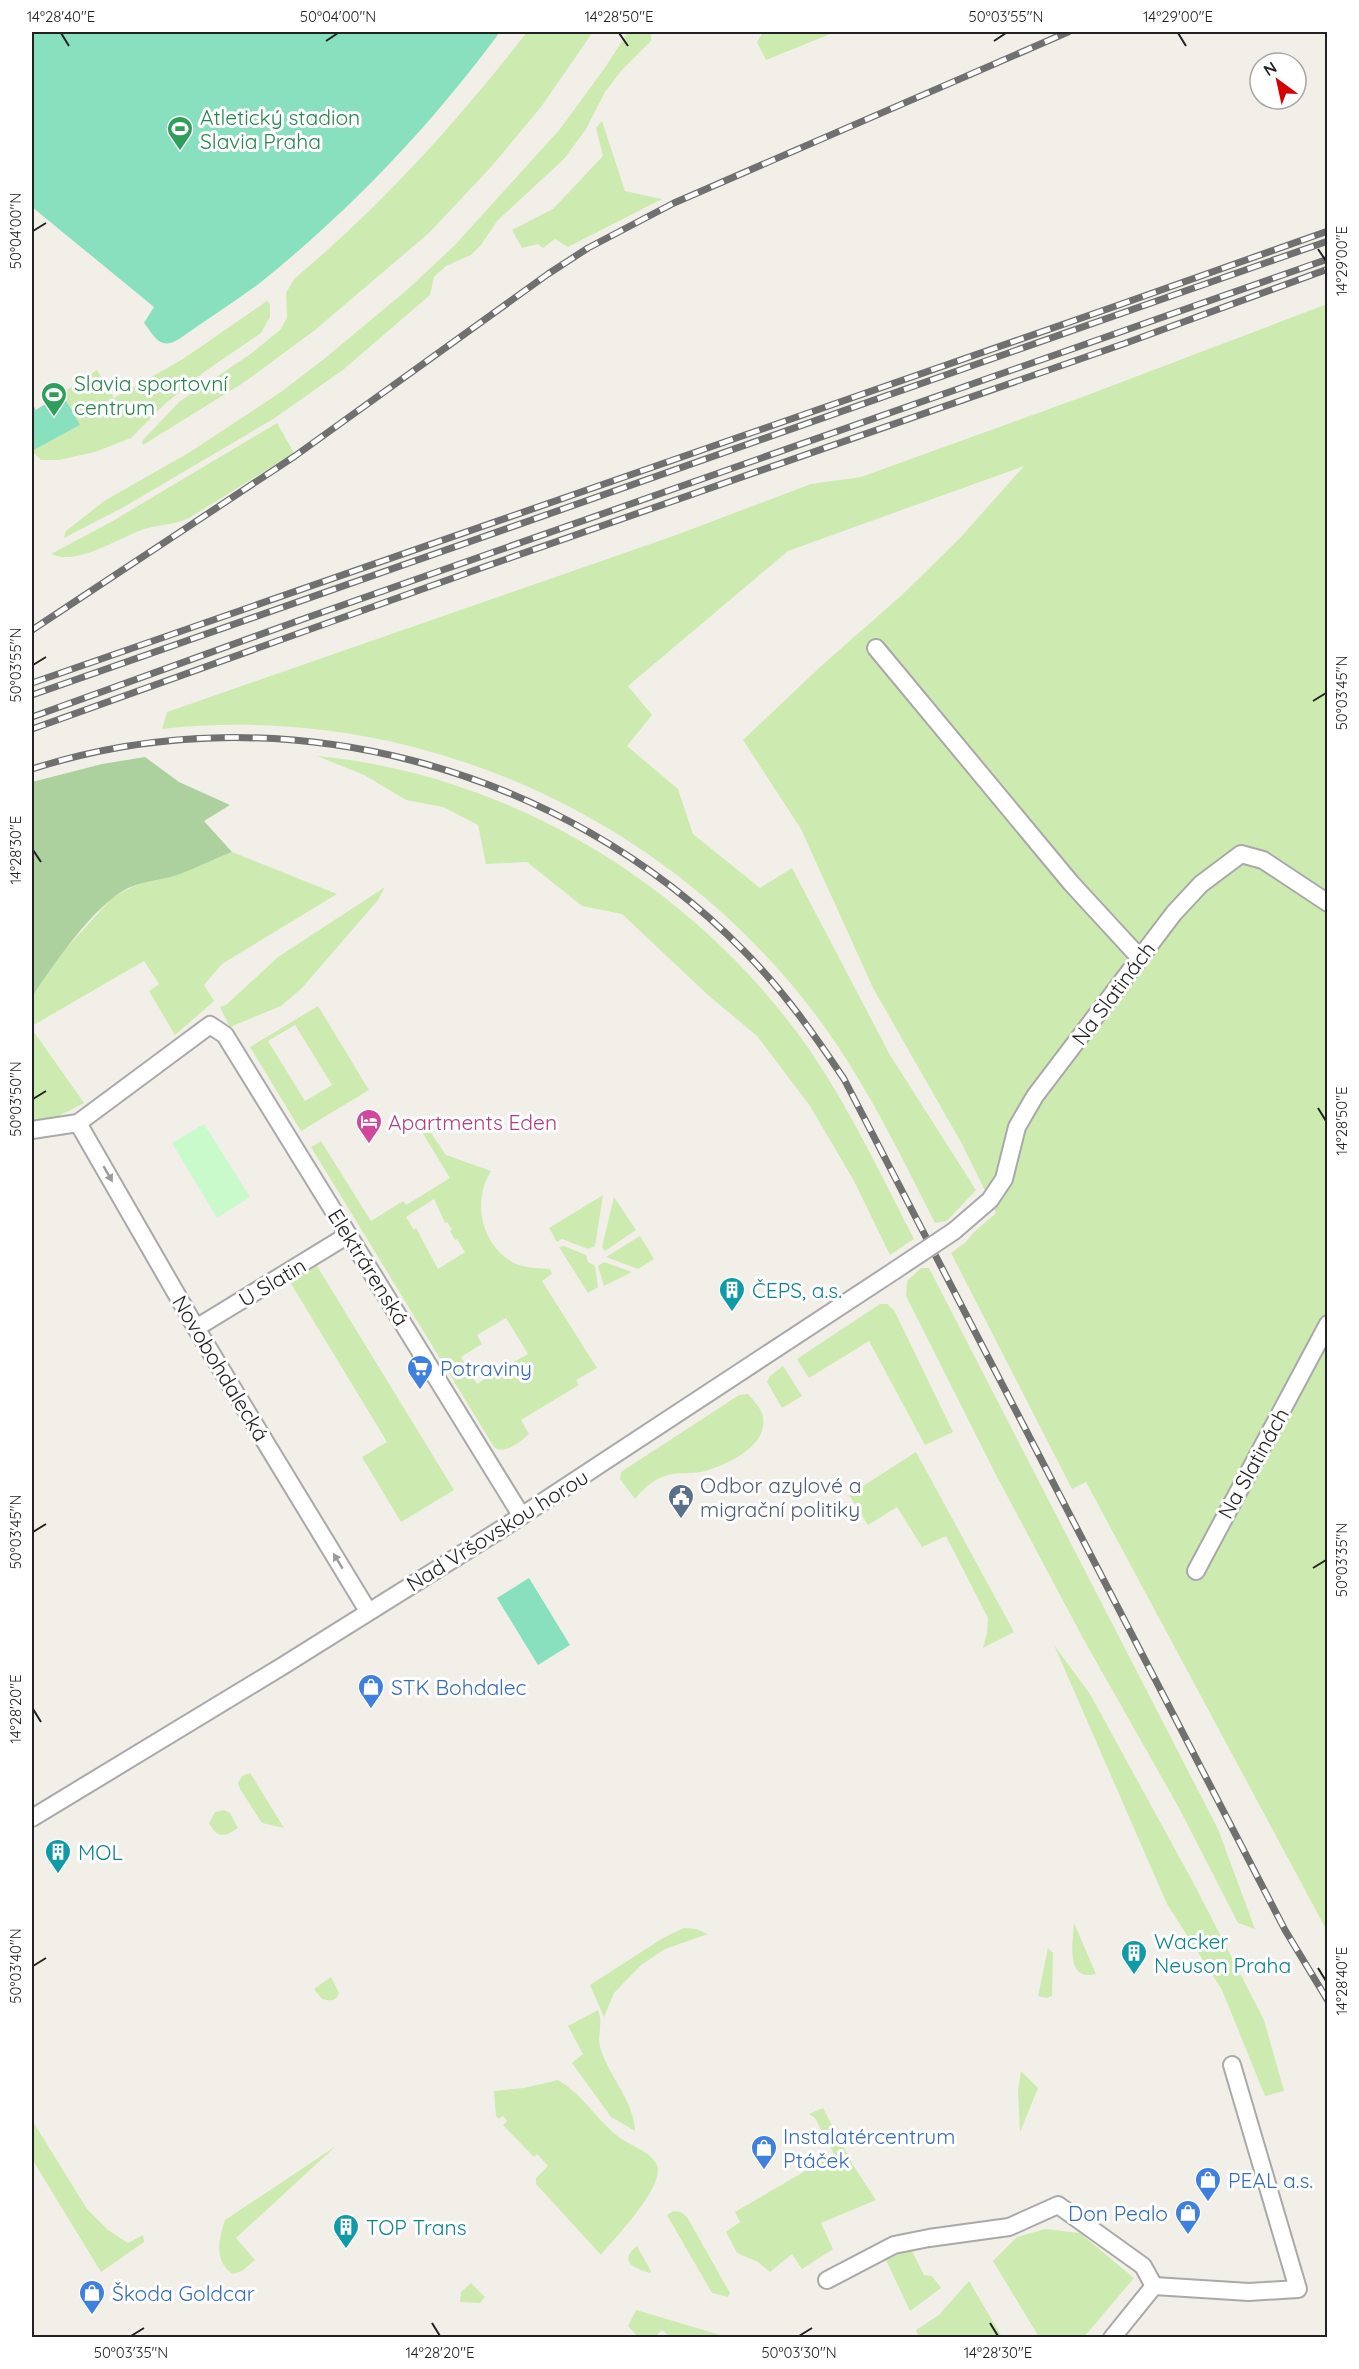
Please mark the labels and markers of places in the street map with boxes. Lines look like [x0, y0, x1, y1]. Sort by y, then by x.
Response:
place label: Atletický stadion Slavia Praha [200, 104, 360, 154]
sports icon: Atletický stadion Slavia Praha [165, 114, 195, 152]
place label: Slavia sportovní centrum [74, 370, 228, 420]
sports icon: Slavia sportovní centrum [39, 380, 69, 418]
hotel icon: Apartments Eden [354, 1107, 384, 1145]
place label: Apartments Eden [388, 1109, 557, 1135]
building icon: ČEPS, a.s. [717, 1275, 747, 1313]
place label: ČEPS, a.s. [752, 1277, 842, 1303]
supermarket icon: Potraviny [405, 1353, 435, 1391]
place label: Potraviny [440, 1355, 532, 1381]
place label: Odbor azylové a migrační politiky [700, 1472, 861, 1522]
public building icon: Odbor azylové a migrační politiky [666, 1482, 696, 1520]
shop icon: STK Bohdalec [356, 1672, 386, 1710]
place label: STK Bohdalec [391, 1674, 527, 1700]
building icon: MOL [43, 1837, 73, 1875]
place label: MOL [78, 1839, 123, 1865]
place label: Wacker Neuson Praha [1154, 1928, 1291, 1978]
building icon: Wacker Neuson Praha [1119, 1938, 1149, 1976]
place label: Instalatércentrum Ptáček [783, 2123, 955, 2173]
shop icon: Instalatércentrum Ptáček [749, 2133, 779, 2171]
shop icon: PEAL a.s. [1193, 2165, 1223, 2203]
place label: PEAL a.s. [1228, 2167, 1313, 2193]
shop icon: Don Pealo [1173, 2198, 1203, 2236]
place label: Don Pealo [1068, 2200, 1168, 2226]
building icon: TOP Trans [331, 2212, 361, 2250]
place label: TOP Trans [366, 2214, 467, 2240]
shop icon: Škoda Goldcar [77, 2278, 107, 2316]
place label: Škoda Goldcar [112, 2280, 255, 2306]

